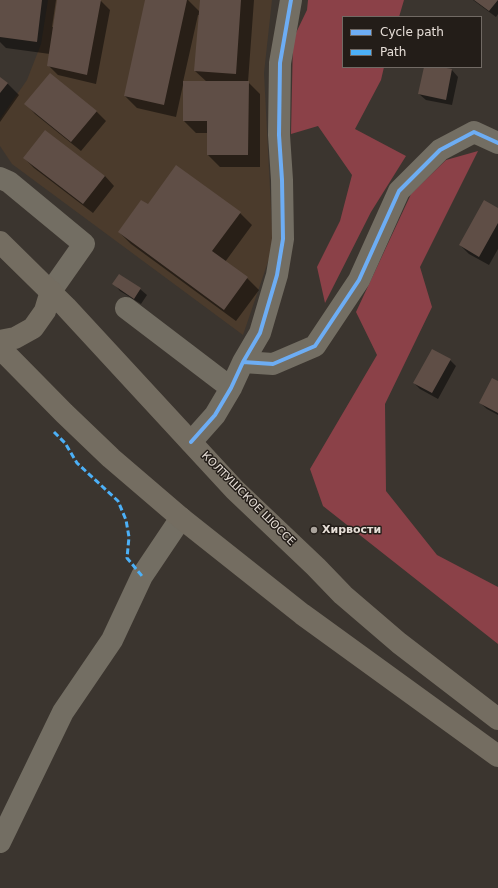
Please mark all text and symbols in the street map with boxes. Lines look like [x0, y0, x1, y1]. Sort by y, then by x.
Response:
legend [342, 16, 482, 68]
text: Cycle path [380, 25, 444, 39]
text: Path [380, 45, 406, 59]
street label: КОЛТУШСКОЕ ШОССЕ [198, 449, 298, 549]
place label: Хирвости [322, 523, 381, 537]
marker: Хирвости [309, 525, 319, 535]

